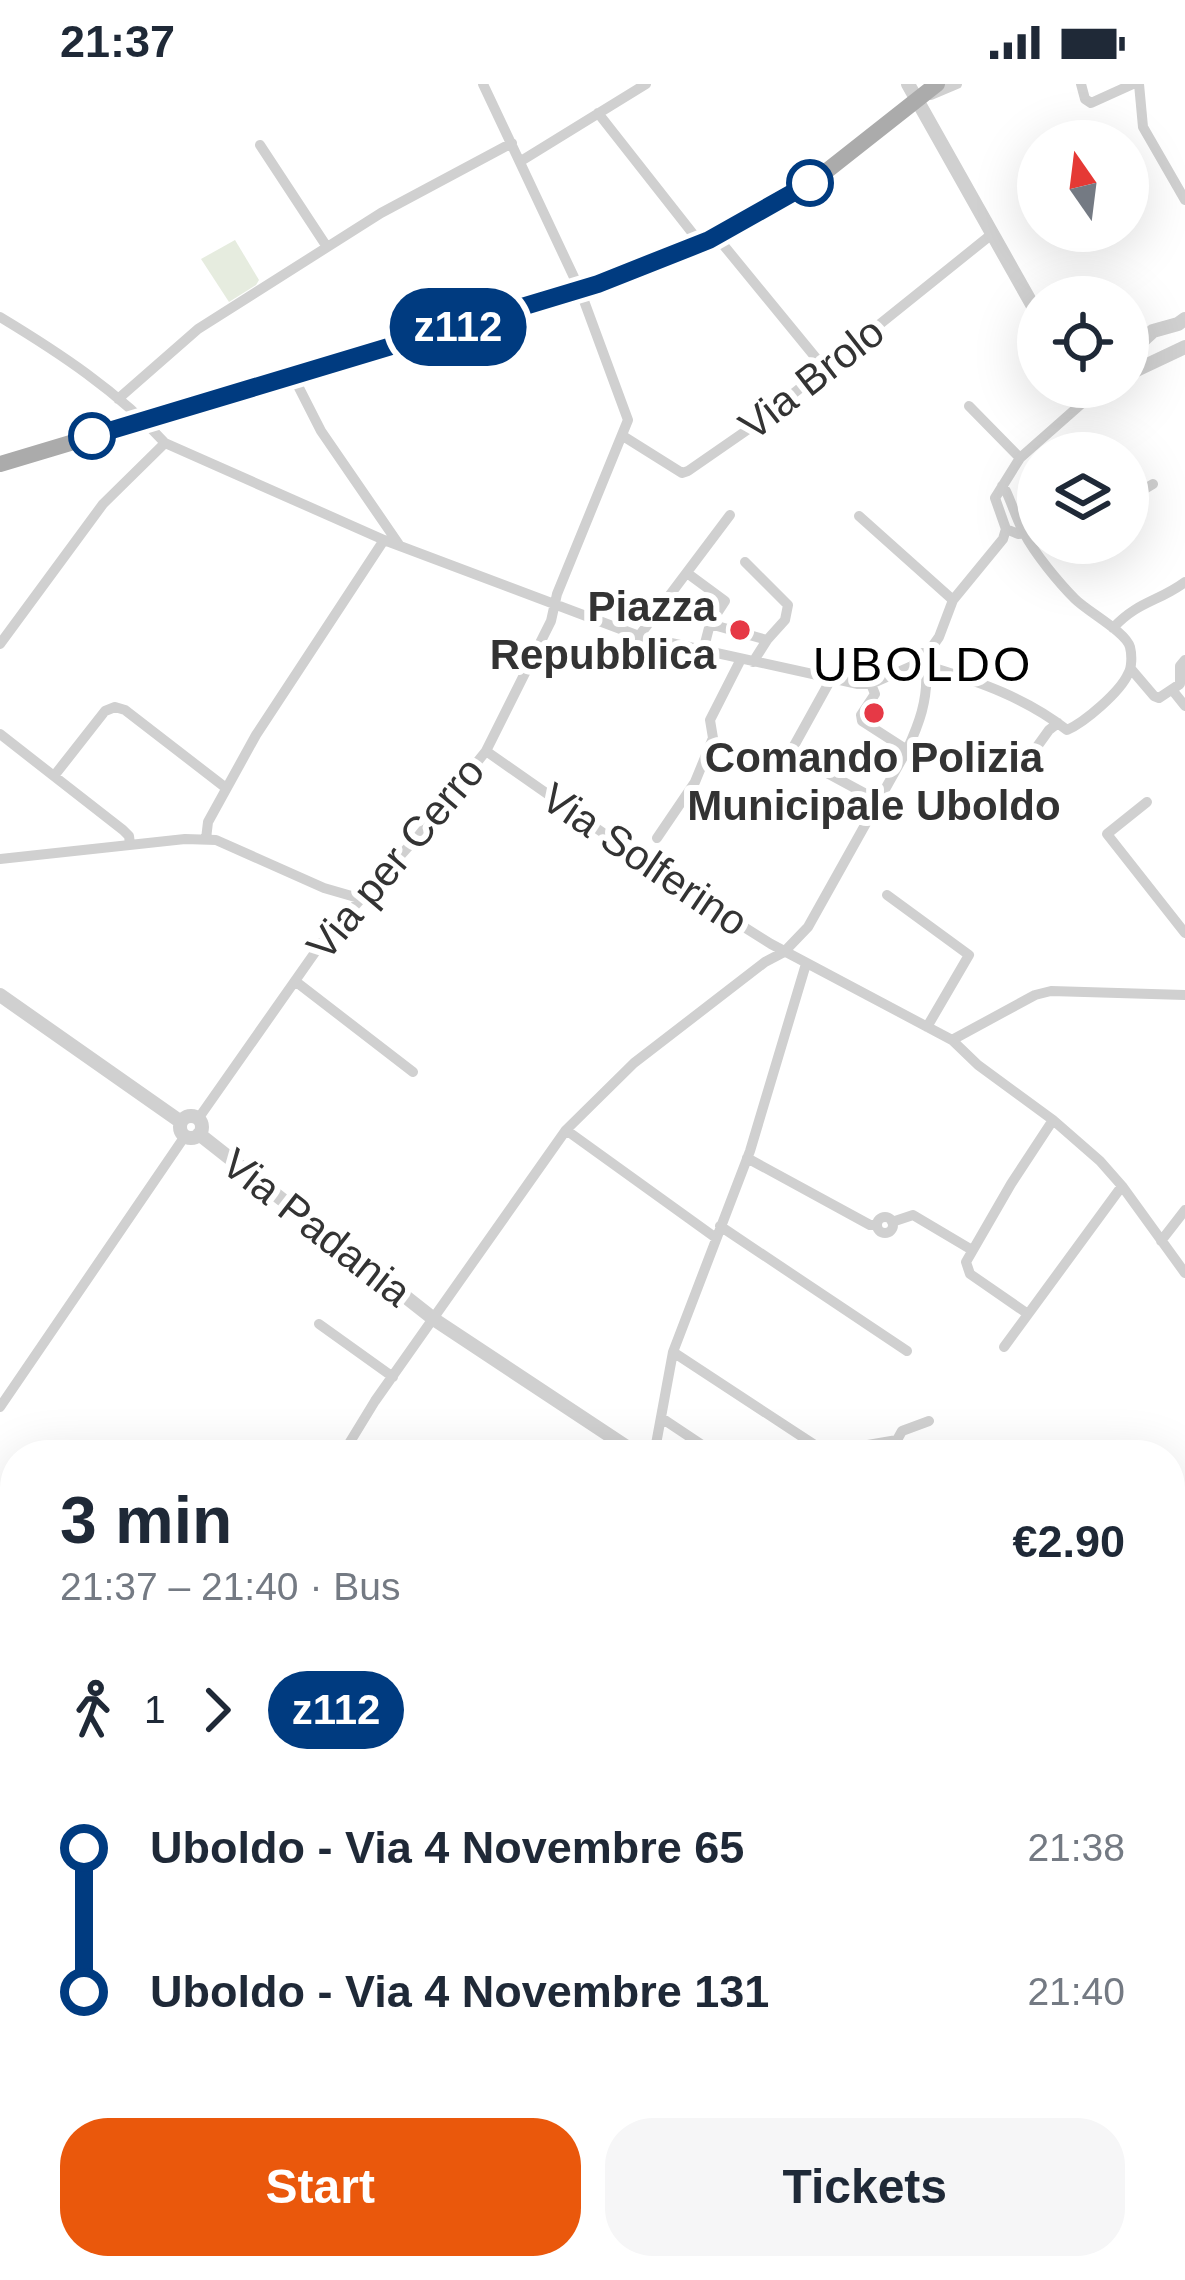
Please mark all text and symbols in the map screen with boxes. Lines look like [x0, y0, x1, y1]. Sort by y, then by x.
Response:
text: 21:37 [60, 16, 175, 67]
north arrow [1017, 120, 1149, 252]
map controls [1017, 120, 1149, 564]
unlabelled marker [788, 161, 832, 205]
button: locate [1017, 276, 1149, 408]
line badge: z112 [374, 288, 542, 366]
text: z112 [414, 303, 502, 350]
street label: Via Brolo [730, 308, 893, 449]
unlabelled marker [70, 414, 114, 458]
button: layers [1017, 432, 1149, 564]
place label: Piazza Repubblica [490, 583, 717, 678]
marker: Piazza Repubblica [727, 617, 753, 643]
district label: UBOLDO [813, 638, 1033, 691]
marker: Comando Polizia Municipale Uboldo [861, 700, 887, 726]
place label: Comando Polizia Municipale Uboldo [687, 734, 1061, 829]
street label: Via per Cerro [297, 748, 493, 969]
street label: Via Solferino [533, 774, 756, 945]
street label: Via Padania [213, 1139, 421, 1316]
text: 3 min [60, 1483, 232, 1557]
text: €2.90 [1012, 1516, 1125, 1567]
text: 21:37 – 21:40 · Bus [60, 1565, 400, 1608]
icon: walk [60, 1677, 126, 1743]
icon: forward [184, 1677, 250, 1743]
text: z112 [292, 1686, 380, 1733]
text: 1 [144, 1688, 166, 1731]
text: Uboldo - Via 4 Novembre 65 [150, 1822, 744, 1873]
text: 21:38 [1027, 1826, 1125, 1869]
text: Uboldo - Via 4 Novembre 131 [150, 1966, 769, 2017]
text: 21:40 [1027, 1970, 1125, 2013]
button: Start [60, 2118, 581, 2256]
button: Tickets [605, 2118, 1125, 2256]

